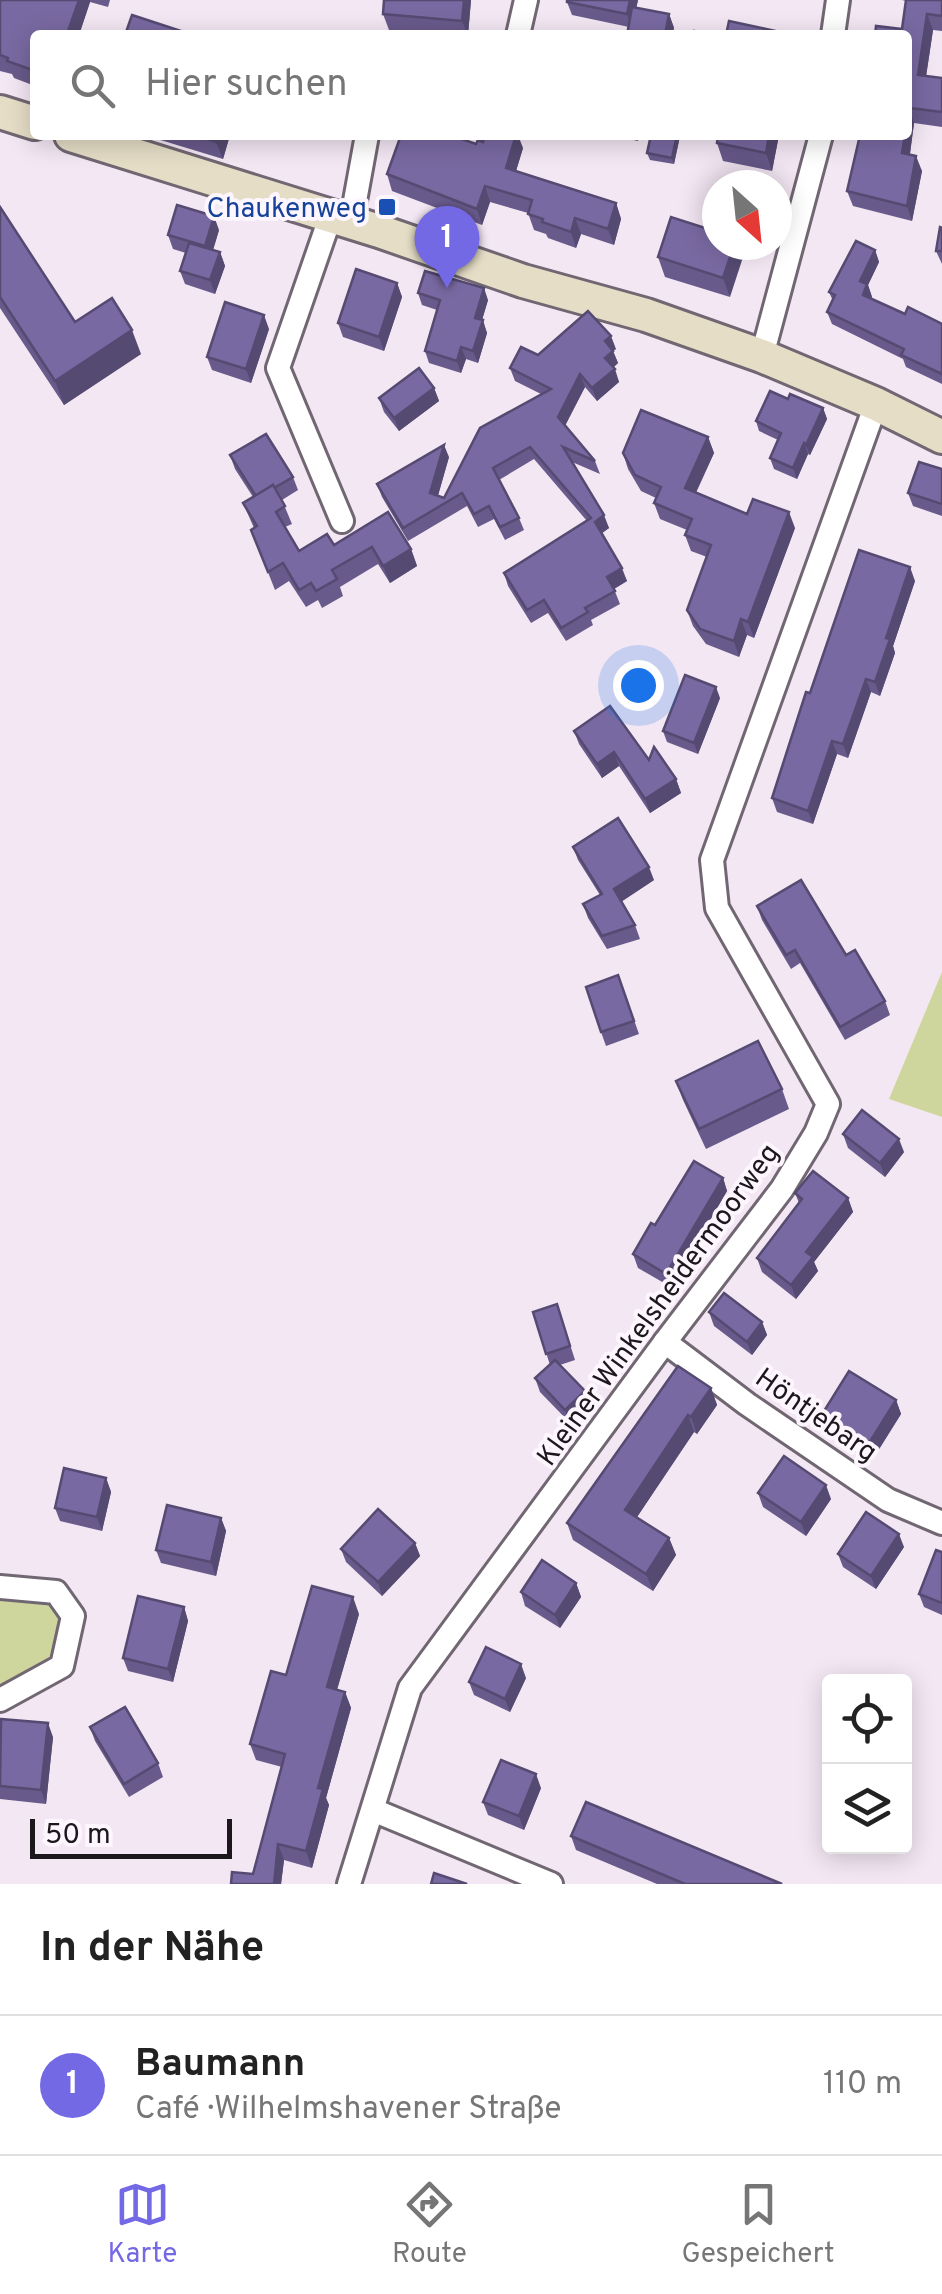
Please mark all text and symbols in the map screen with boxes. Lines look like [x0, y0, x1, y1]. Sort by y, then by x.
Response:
search box [30, 30, 912, 140]
icon: search [65, 58, 120, 113]
text: Hier suchen [145, 61, 348, 110]
north arrow [702, 170, 792, 260]
place label: Chaukenweg [207, 192, 367, 228]
marker: Chaukenweg [376, 196, 398, 218]
pin: 1 [414, 206, 480, 288]
your location [613, 660, 664, 711]
street label: Kleiner Winkelsheidermoorweg [530, 1137, 789, 1474]
street label: Höntjebarg [747, 1361, 883, 1472]
map controls [822, 1674, 912, 1854]
button: locate [822, 1674, 912, 1764]
button: layers [822, 1764, 912, 1854]
scale bar [30, 1814, 232, 1858]
text: 50 m [45, 1818, 111, 1854]
text: In der Nähe [40, 1923, 264, 1976]
text: Baumann [135, 2041, 305, 2090]
text: 1 [66, 2065, 79, 2105]
text: 110 m [823, 2065, 902, 2105]
text: Café · Wilhelmshavener Straße [135, 2090, 562, 2130]
tab: Karte [107, 2177, 177, 2273]
tab: Route [392, 2177, 467, 2273]
tab: Gespeichert [682, 2177, 835, 2273]

